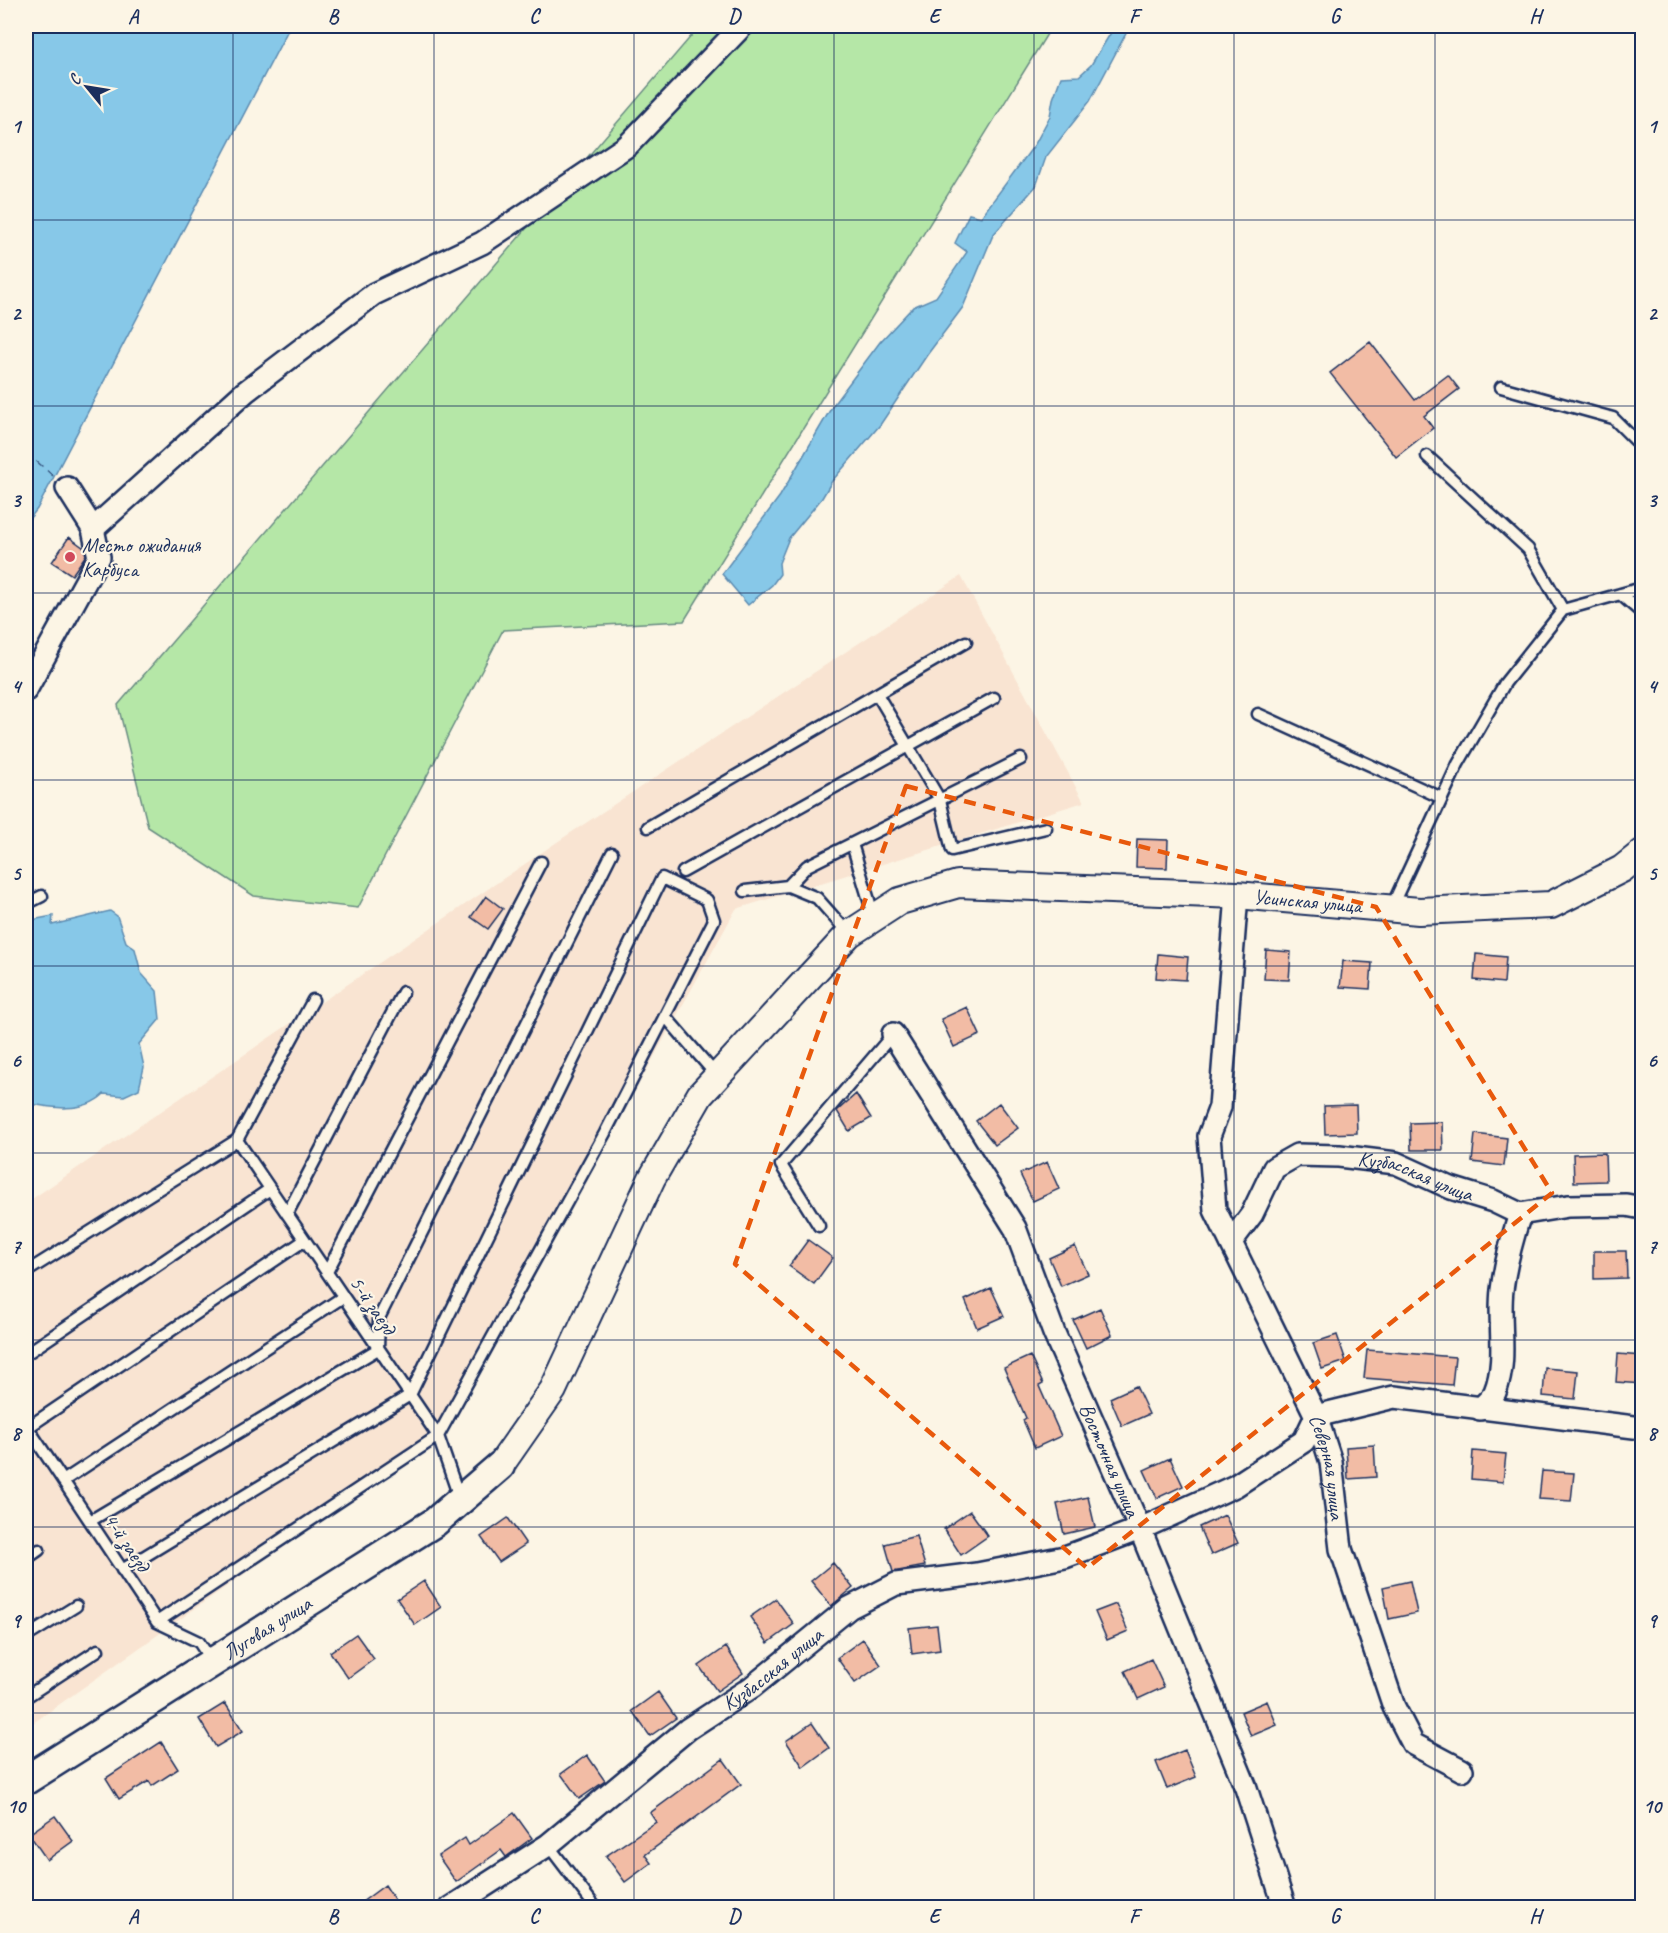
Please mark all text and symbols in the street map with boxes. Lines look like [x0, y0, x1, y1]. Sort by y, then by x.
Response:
text: A [128, 4, 140, 29]
text: B [328, 4, 340, 29]
text: C [529, 4, 541, 29]
text: D [728, 4, 742, 29]
text: E [929, 4, 943, 29]
text: F [1129, 4, 1143, 29]
text: G [1330, 4, 1343, 29]
text: H [1529, 4, 1544, 29]
north arrow [57, 57, 117, 117]
text: С [64, 70, 87, 88]
text: 1 [12, 114, 23, 139]
text: 1 [1648, 114, 1659, 139]
text: 2 [12, 301, 23, 326]
text: 2 [1648, 301, 1659, 326]
text: 3 [12, 488, 23, 513]
text: 3 [1648, 488, 1659, 513]
place label: Место ожидания Карбуса [82, 532, 202, 582]
marker: Место ожидания Карбуса [63, 550, 77, 564]
text: 4 [12, 674, 24, 699]
text: 4 [1648, 674, 1660, 699]
text: 5 [12, 861, 23, 886]
text: 5 [1648, 861, 1659, 886]
street label: Усинская улица [1252, 883, 1365, 919]
text: 6 [11, 1048, 22, 1073]
text: 6 [1647, 1048, 1658, 1073]
street label: Кузбасская улица [1357, 1145, 1478, 1207]
text: 7 [12, 1234, 23, 1259]
text: 7 [1648, 1234, 1659, 1259]
street label: 5-й заезд [343, 1271, 403, 1342]
street label: Восточная улица [1073, 1399, 1147, 1523]
street label: Северная улица [1303, 1411, 1351, 1523]
text: 8 [12, 1421, 24, 1446]
text: 8 [1648, 1421, 1660, 1446]
street label: 4-й заезд [97, 1508, 157, 1579]
street label: Луговая улица [218, 1589, 318, 1666]
text: 9 [12, 1608, 23, 1633]
text: 9 [1648, 1608, 1659, 1633]
street label: Кузбасская улица [717, 1621, 829, 1716]
text: 10 [7, 1794, 27, 1819]
text: 10 [1643, 1794, 1663, 1819]
text: A [128, 1904, 140, 1929]
text: B [328, 1904, 340, 1929]
text: C [529, 1904, 541, 1929]
text: D [728, 1904, 742, 1929]
text: E [929, 1904, 943, 1929]
text: F [1129, 1904, 1143, 1929]
text: G [1330, 1904, 1343, 1929]
text: H [1529, 1904, 1544, 1929]

